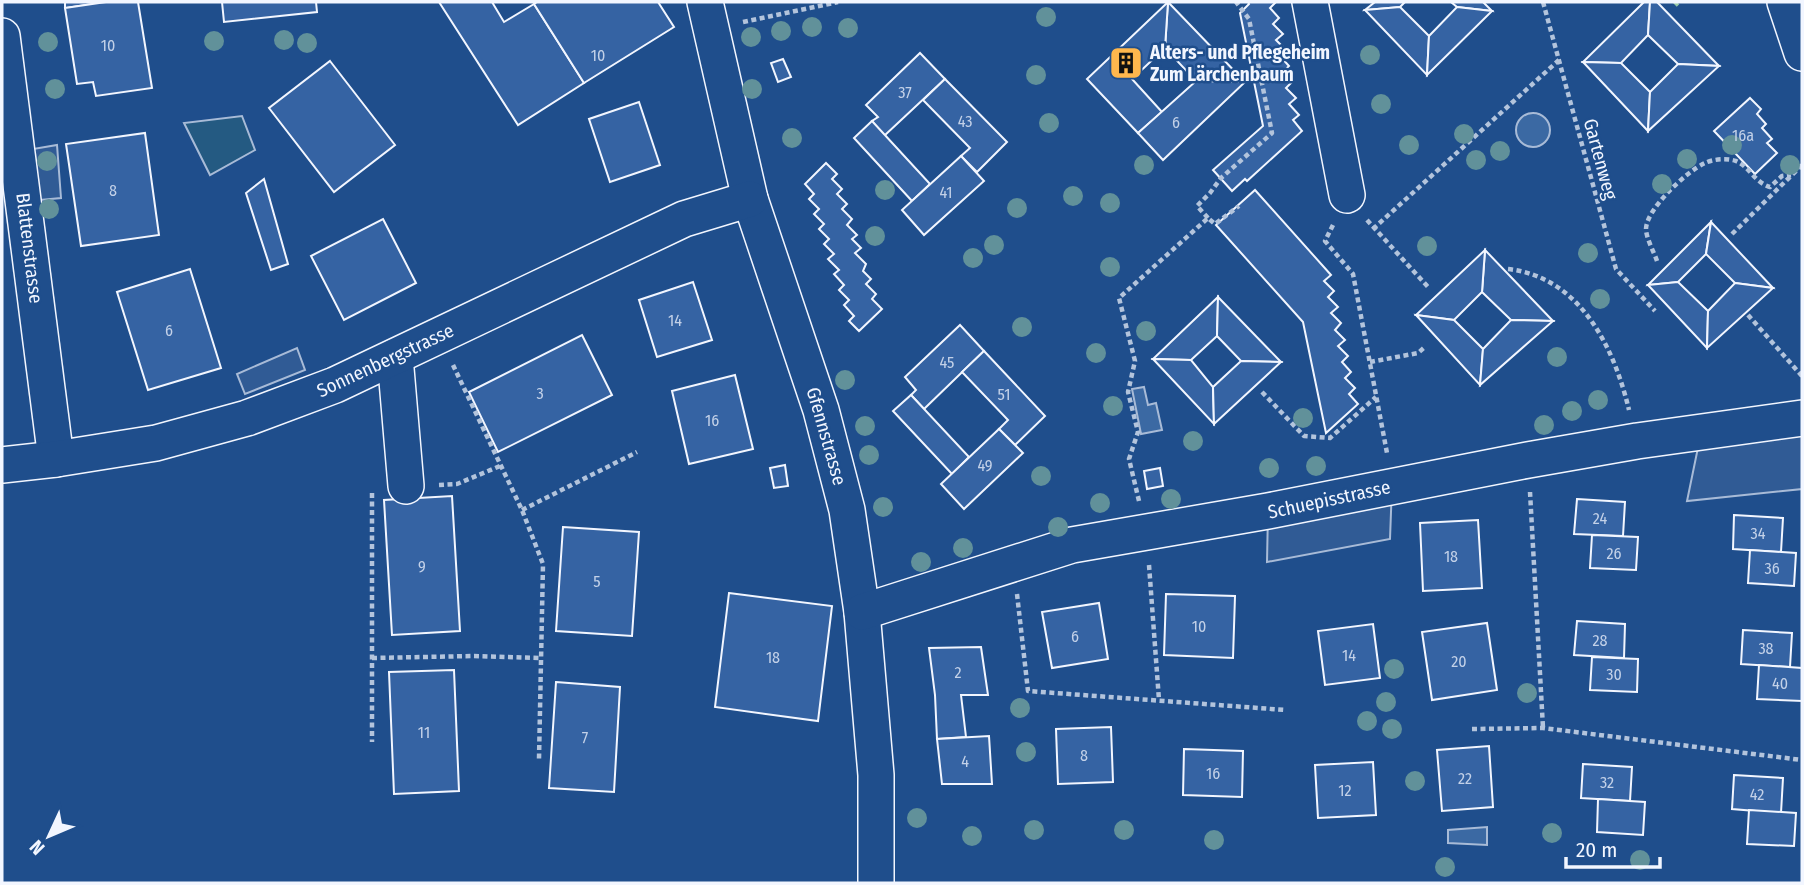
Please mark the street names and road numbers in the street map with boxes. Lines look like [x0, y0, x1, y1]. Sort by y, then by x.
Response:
street label: Gartenweg [1579, 116, 1622, 202]
street label: Blattenstrasse [11, 192, 48, 305]
street label: Sonnenbergstrasse [313, 319, 457, 402]
street label: Gfennstrasse [802, 384, 851, 488]
street label: Schuepisstrasse [1266, 475, 1392, 524]

